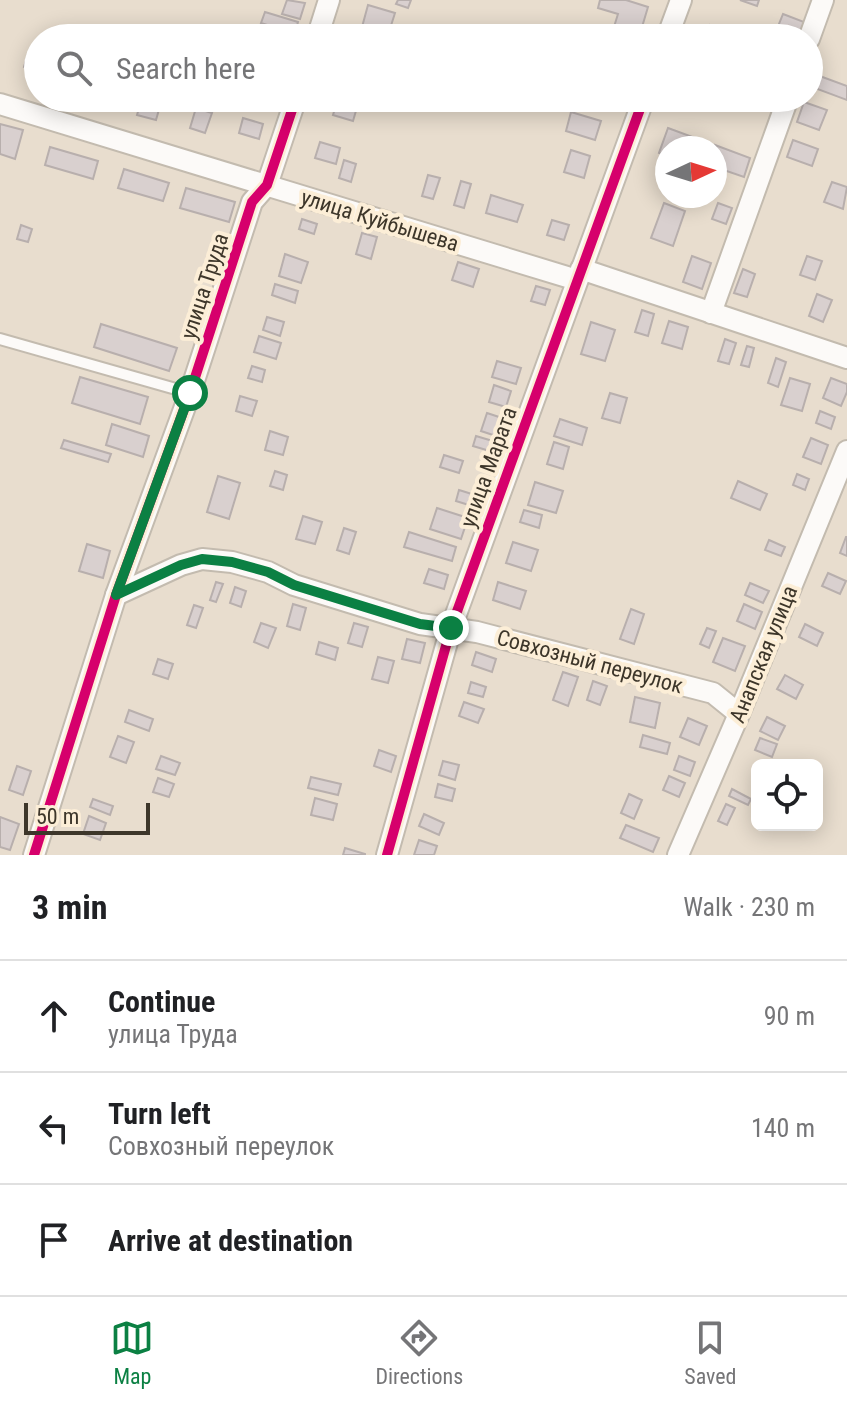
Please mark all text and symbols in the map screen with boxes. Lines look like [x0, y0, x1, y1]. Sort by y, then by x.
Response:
search box [24, 24, 823, 112]
icon: search [52, 46, 96, 90]
text: Search here [116, 51, 256, 86]
north arrow [655, 136, 727, 208]
street label: улица Куйбышева [298, 185, 462, 256]
street label: улица Труда [176, 230, 233, 342]
route start [172, 375, 208, 411]
street label: улица Марата [455, 404, 522, 531]
street label: Анапская улица [725, 582, 802, 726]
route end [433, 610, 469, 646]
street label: Совхозный переулок [494, 625, 686, 698]
map controls [751, 759, 823, 831]
button: locate [751, 759, 823, 831]
scale bar [24, 799, 150, 835]
text: 50 m [36, 804, 79, 829]
text: 3 min [32, 887, 108, 927]
text: Walk · 230 m [683, 892, 815, 922]
text: Continue [108, 984, 215, 1019]
icon: ahead [32, 994, 76, 1038]
text: 90 m [764, 1001, 815, 1031]
text: улица Труда [108, 1019, 238, 1049]
text: Turn left [108, 1096, 211, 1131]
icon: left [32, 1106, 76, 1150]
text: 140 m [751, 1113, 815, 1143]
text: Совхозный переулок [108, 1131, 334, 1161]
icon: arrive [32, 1218, 76, 1262]
text: Arrive at destination [108, 1223, 353, 1258]
tab: Map [110, 1316, 154, 1389]
tab: Directions [375, 1316, 463, 1389]
tab: Saved [684, 1316, 737, 1389]

